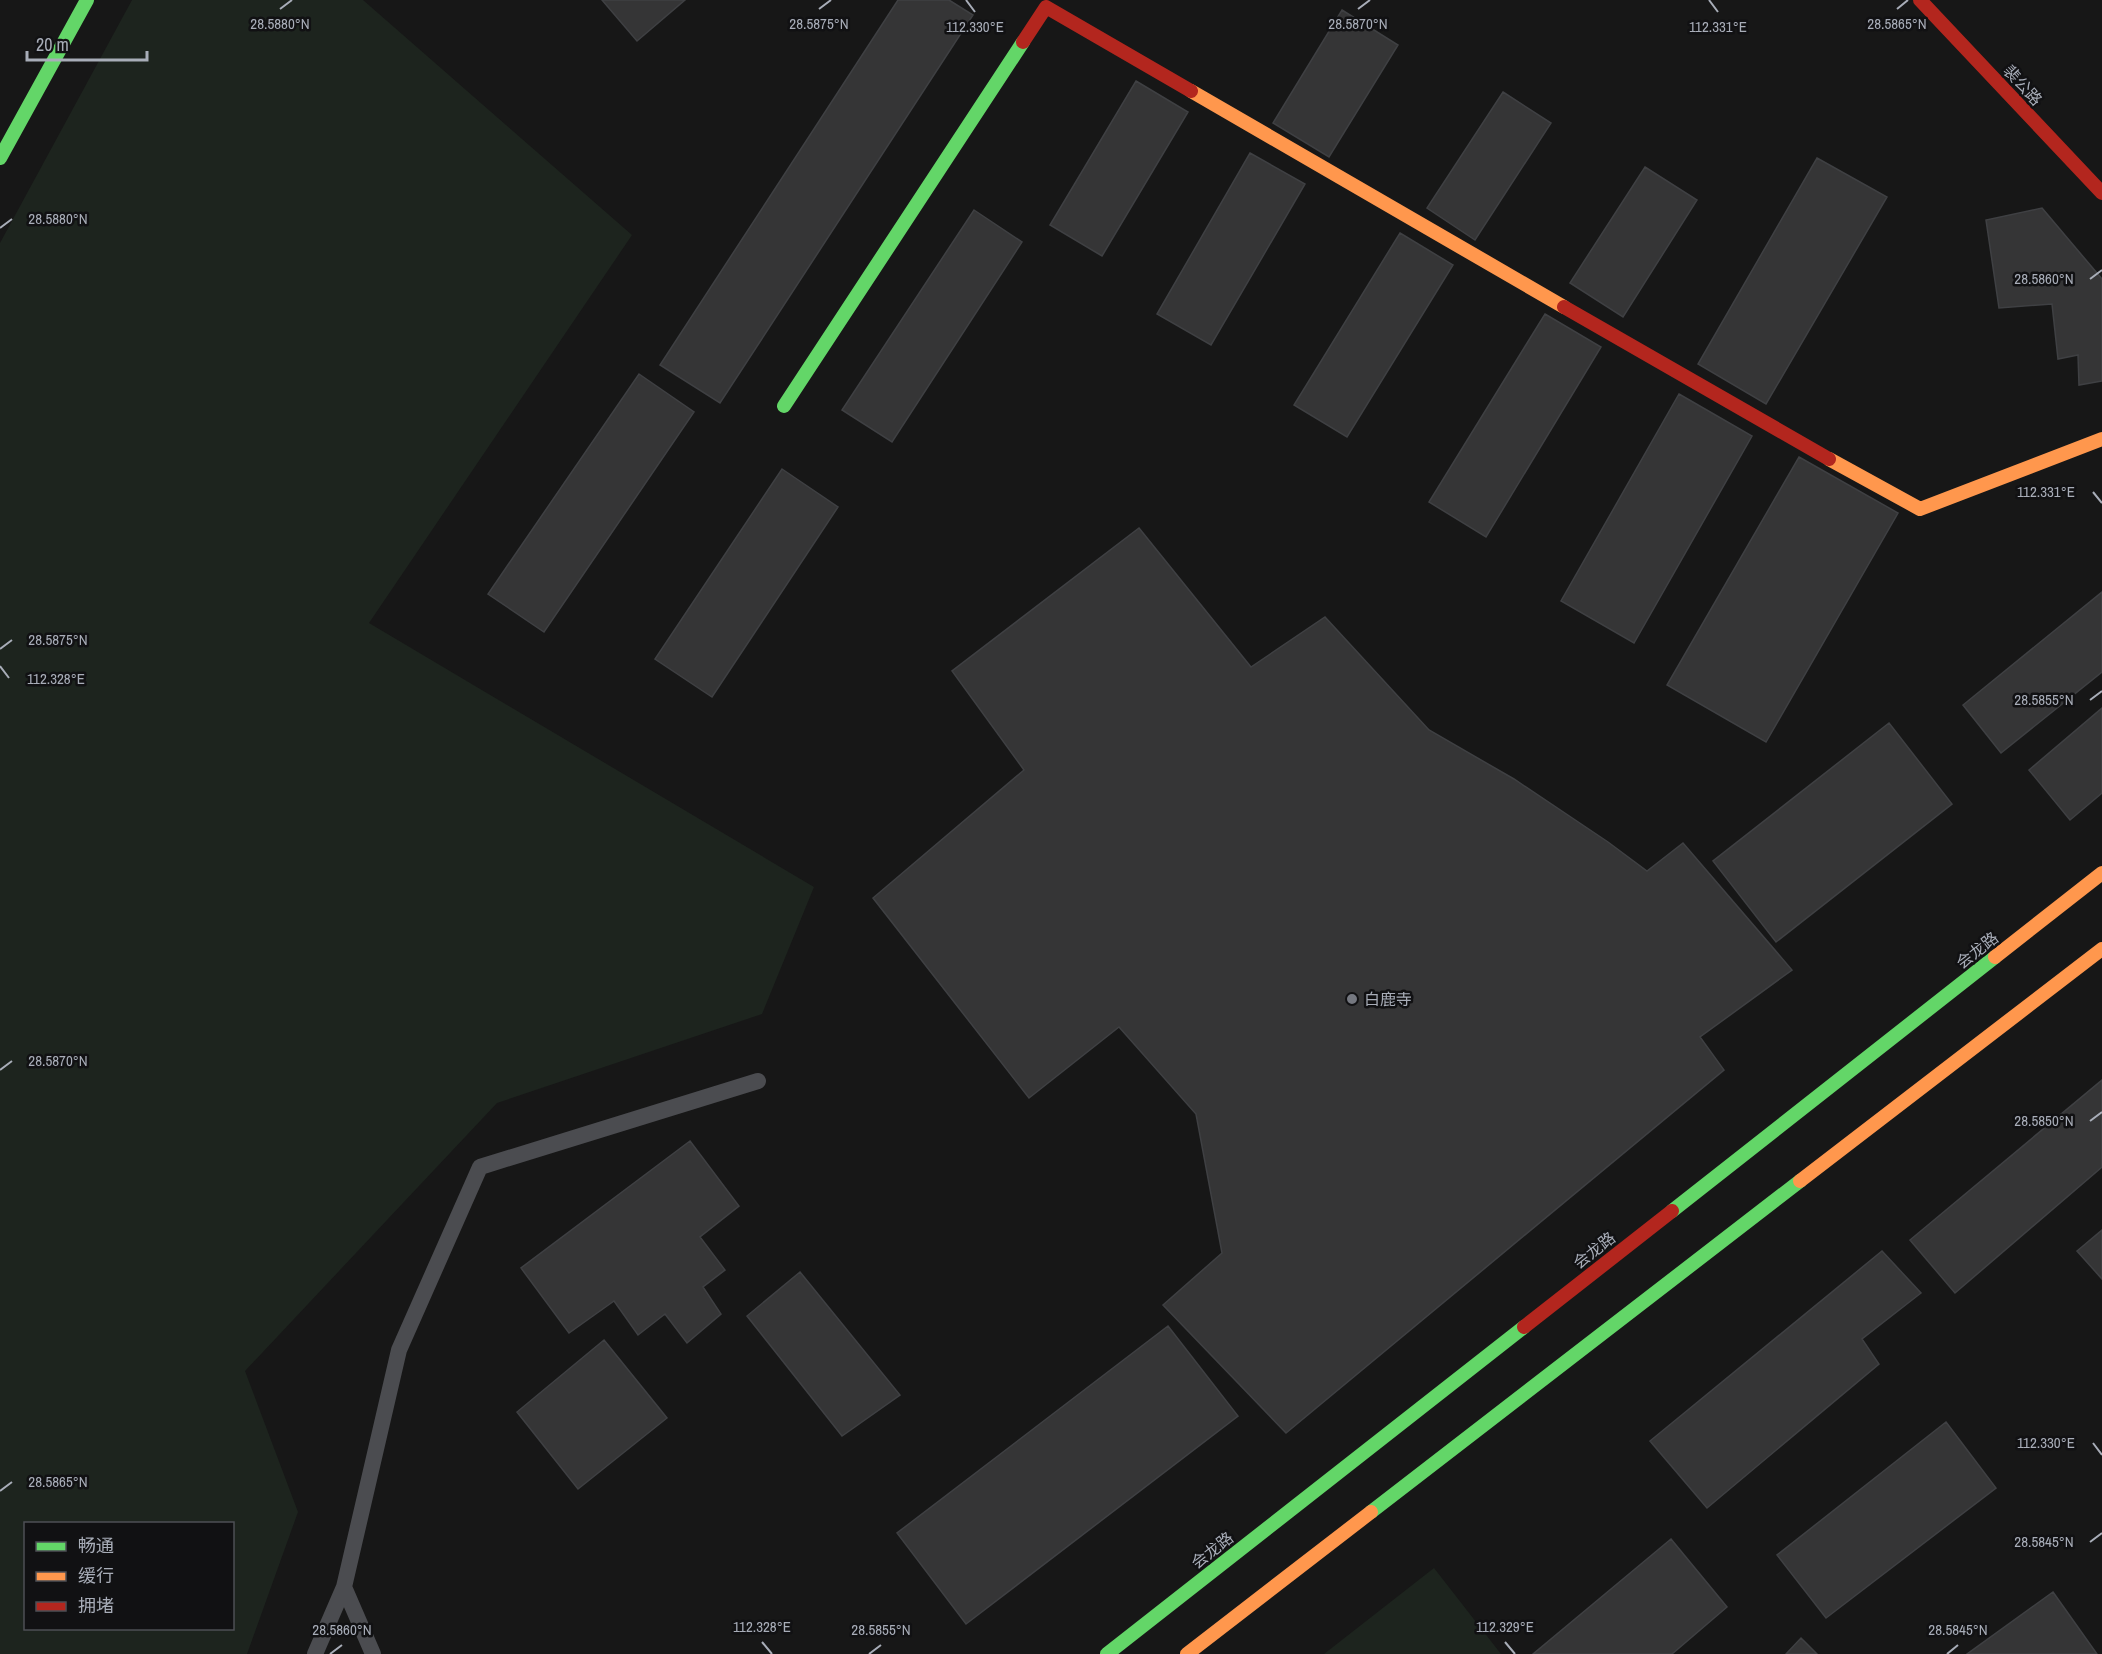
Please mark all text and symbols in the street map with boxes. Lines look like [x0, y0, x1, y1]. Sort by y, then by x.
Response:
text: 28.5880°N [250, 13, 310, 34]
text: 28.5875°N [789, 13, 849, 34]
text: 28.5870°N [1328, 13, 1388, 34]
text: 28.5865°N [1867, 13, 1927, 34]
text: 112.330°E [946, 16, 1004, 37]
text: 112.331°E [1689, 16, 1747, 37]
scale bar [27, 24, 147, 62]
text: 20 m [36, 32, 69, 57]
street label: 裴公路 [1999, 60, 2047, 110]
text: 28.5880°N [28, 208, 88, 229]
text: 28.5860°N [2014, 268, 2074, 289]
text: 112.331°E [2017, 481, 2075, 502]
text: 28.5875°N [28, 629, 88, 650]
text: 112.328°E [27, 668, 85, 689]
text: 28.5855°N [2014, 689, 2074, 710]
street label: 会龙路 [1951, 927, 2003, 973]
place label: 白鹿寺 [1364, 988, 1412, 1010]
marker: 白鹿寺 [1345, 992, 1359, 1006]
text: 28.5870°N [28, 1050, 88, 1071]
text: 28.5850°N [2014, 1110, 2074, 1131]
street label: 会龙路 [1568, 1227, 1620, 1273]
text: 112.330°E [2017, 1432, 2075, 1453]
text: 28.5865°N [28, 1471, 88, 1492]
legend [24, 1522, 234, 1630]
street label: 会龙路 [1186, 1527, 1238, 1573]
text: 28.5845°N [2014, 1531, 2074, 1552]
text: 畅通 [78, 1533, 114, 1558]
text: 缓行 [78, 1563, 114, 1588]
text: 拥堵 [78, 1593, 114, 1618]
text: 112.328°E [733, 1616, 791, 1637]
text: 112.329°E [1476, 1616, 1534, 1637]
text: 28.5860°N [312, 1619, 372, 1640]
text: 28.5855°N [851, 1619, 911, 1640]
text: 28.5845°N [1928, 1619, 1988, 1640]

